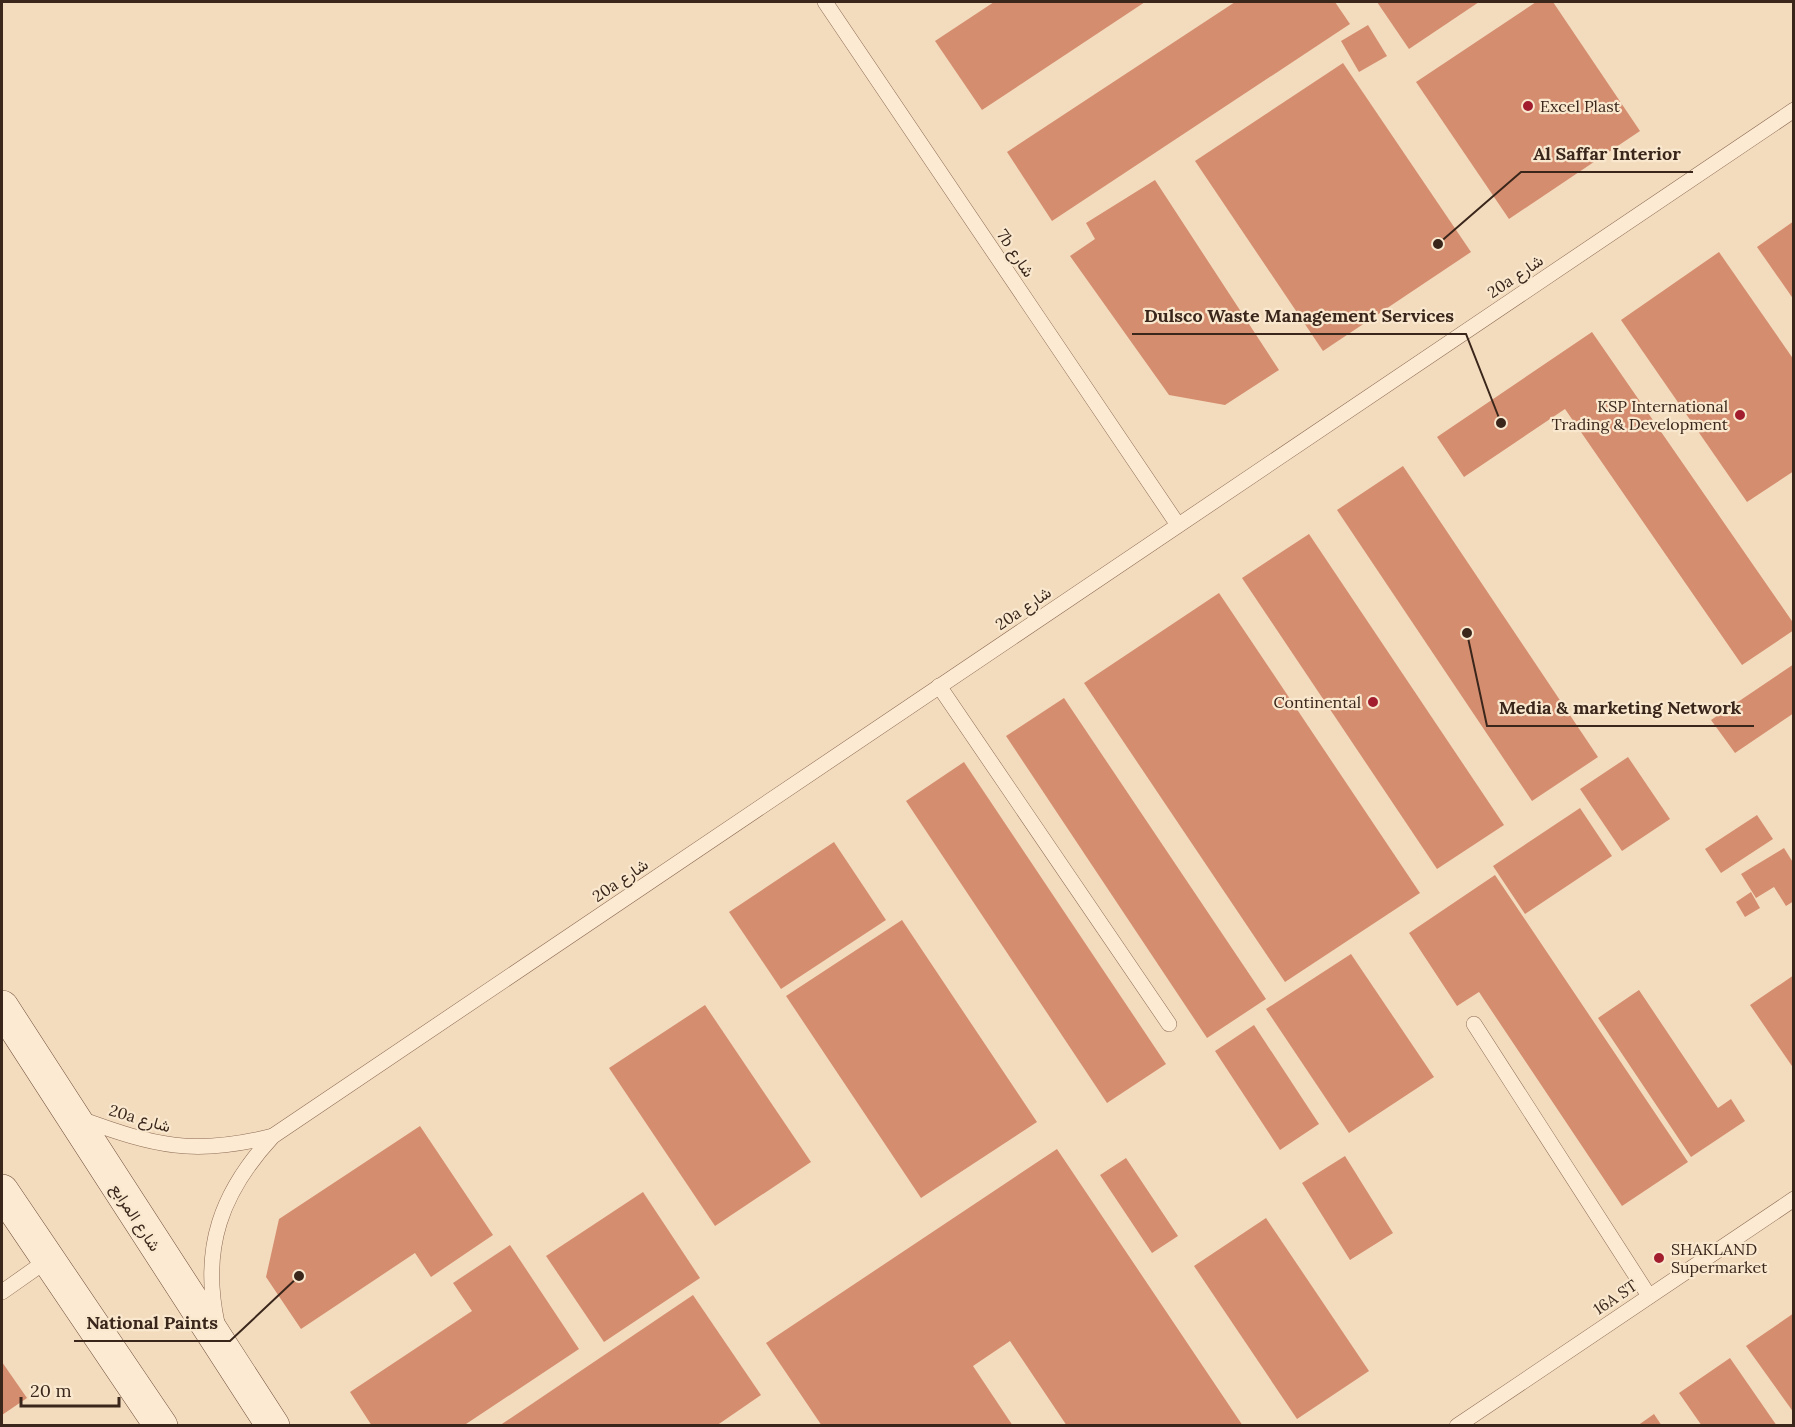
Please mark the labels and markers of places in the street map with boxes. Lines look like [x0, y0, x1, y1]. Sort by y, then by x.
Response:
place label: Excel Plast [1540, 96, 1621, 116]
marker: Excel Plast [1521, 99, 1535, 113]
callout: Al Saffar Interior [1521, 136, 1693, 172]
callout: Dulsco Waste Management Services [1132, 298, 1466, 334]
place label: KSP International Trading & Development [1552, 396, 1729, 434]
marker: KSP International Trading & Development [1733, 408, 1747, 422]
callout: Media & marketing Network [1487, 690, 1754, 726]
place label: Continental [1273, 692, 1361, 712]
marker: Continental [1366, 695, 1380, 709]
place label: SHAKLAND Supermarket [1671, 1239, 1768, 1277]
marker: SHAKLAND Supermarket [1652, 1251, 1666, 1265]
callout: National Paints [74, 1305, 230, 1341]

